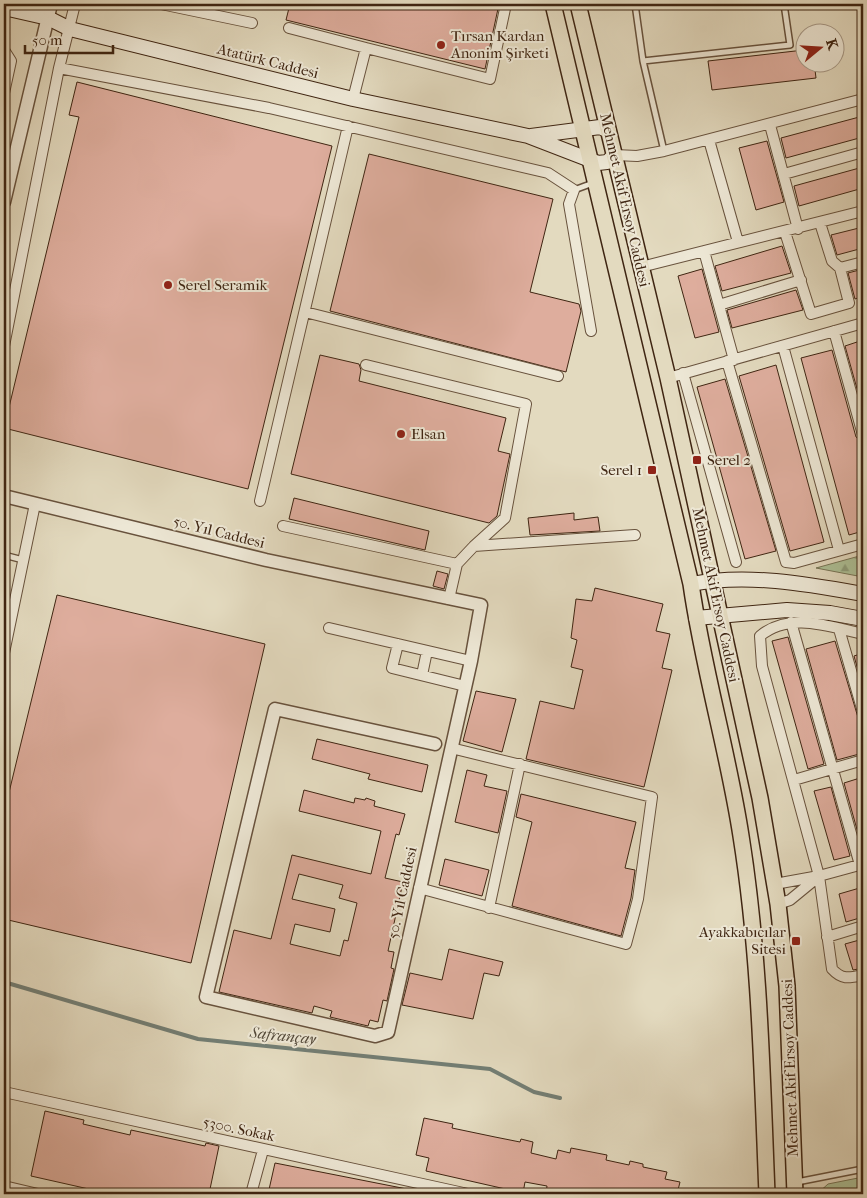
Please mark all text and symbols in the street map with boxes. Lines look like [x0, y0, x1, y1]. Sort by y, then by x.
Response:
scale bar [25, 22, 112, 54]
north arrow [794, 22, 844, 72]
place label: Tırsan Kardan Anonim Şirketi [450, 27, 549, 62]
text: 50 m [32, 31, 63, 49]
text: K [822, 37, 842, 52]
street label: Atatürk Caddesi [215, 39, 321, 82]
marker: Tırsan Kardan Anonim Şirketi [435, 39, 447, 51]
street label: Mehmet Akif Ersoy Caddesi [596, 111, 654, 289]
place label: Serel Seramik [178, 276, 268, 294]
marker: Serel Seramik [162, 279, 174, 291]
place label: Elsan [411, 425, 446, 443]
marker: Elsan [395, 428, 407, 440]
place label: Serel 2 [707, 451, 751, 469]
marker: Serel 2 [691, 454, 703, 466]
place label: Serel 1 [600, 461, 642, 479]
marker: Serel 1 [646, 464, 658, 476]
street label: Mehmet Akif Ersoy Caddesi [689, 506, 743, 684]
street label: 50. Yıl Caddesi [171, 512, 267, 552]
street label: 50. Yıl Caddesi [383, 845, 421, 941]
place label: Ayakkabıcılar Sitesi [698, 923, 787, 958]
marker: Ayakkabıcılar Sitesi [790, 935, 802, 947]
street label: Mehmet Akif Ersoy Caddesi [778, 978, 802, 1157]
water label: Safrançay [248, 1022, 317, 1048]
street label: 5300. Sokak [201, 1113, 277, 1145]

